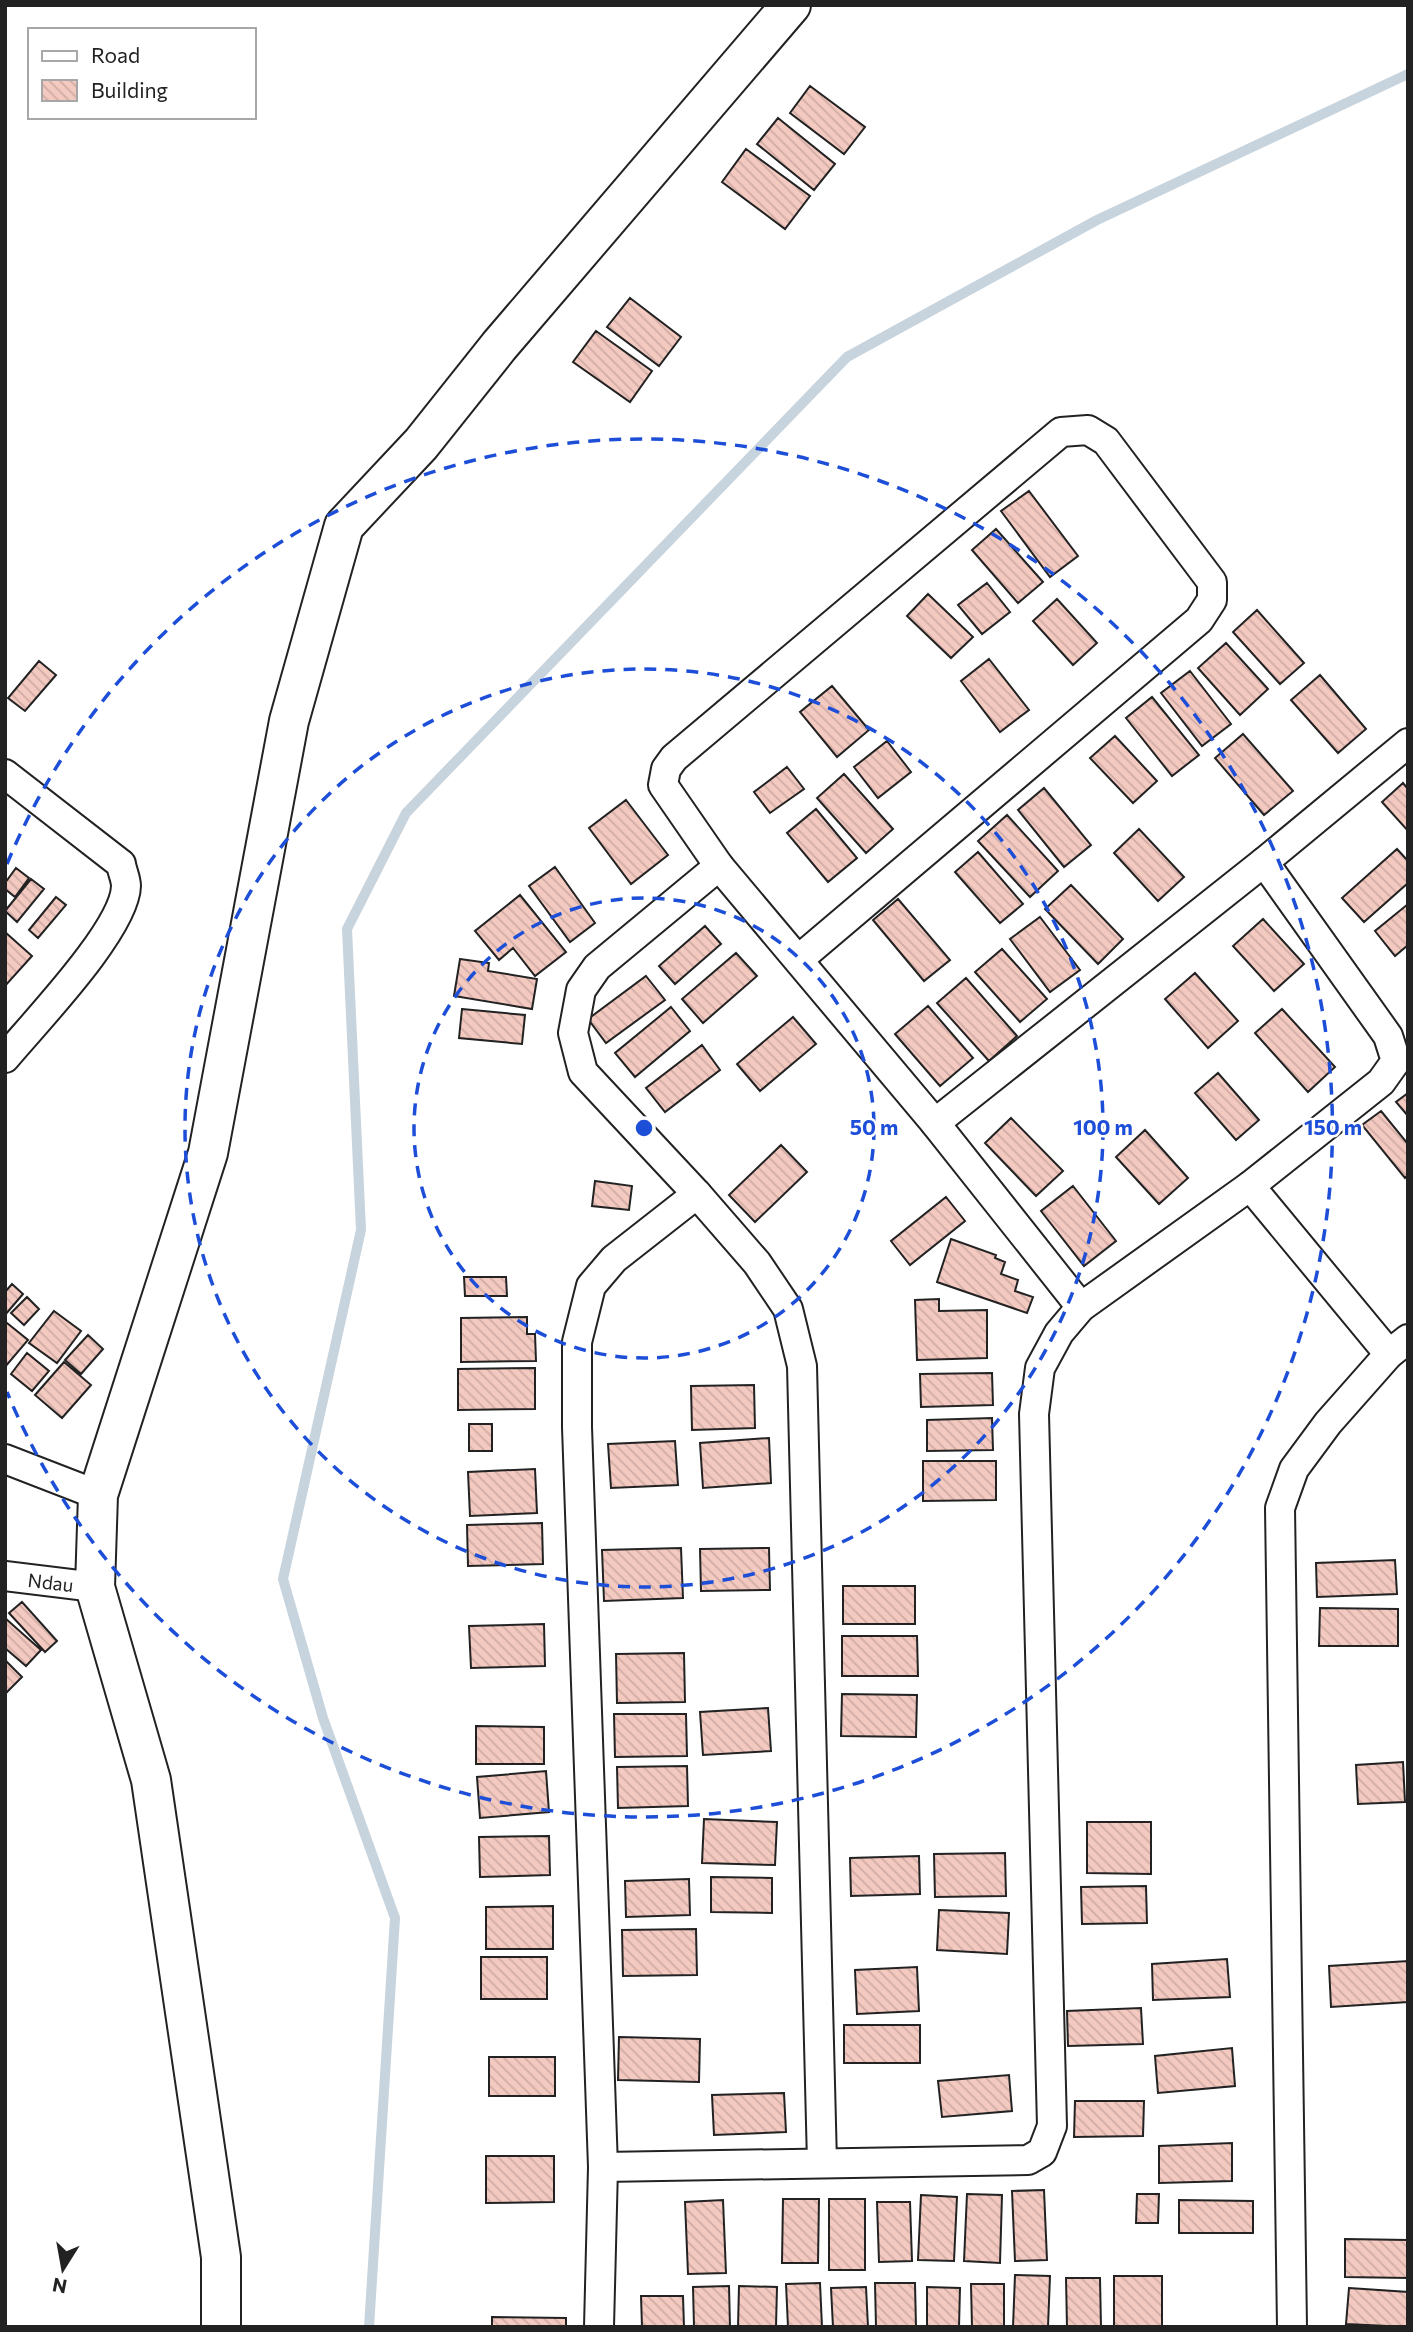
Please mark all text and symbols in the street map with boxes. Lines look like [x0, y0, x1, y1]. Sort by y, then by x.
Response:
legend [28, 28, 256, 119]
text: Road [91, 42, 140, 67]
text: Building [91, 77, 168, 102]
text: 50 m [850, 1114, 898, 1139]
text: 100 m [1073, 1114, 1133, 1139]
text: 150 m [1304, 1114, 1362, 1139]
centre of rings [632, 1116, 656, 1140]
street label: Ndau [26, 1567, 75, 1596]
north arrow [28, 2234, 98, 2304]
text: N [50, 2274, 69, 2299]

